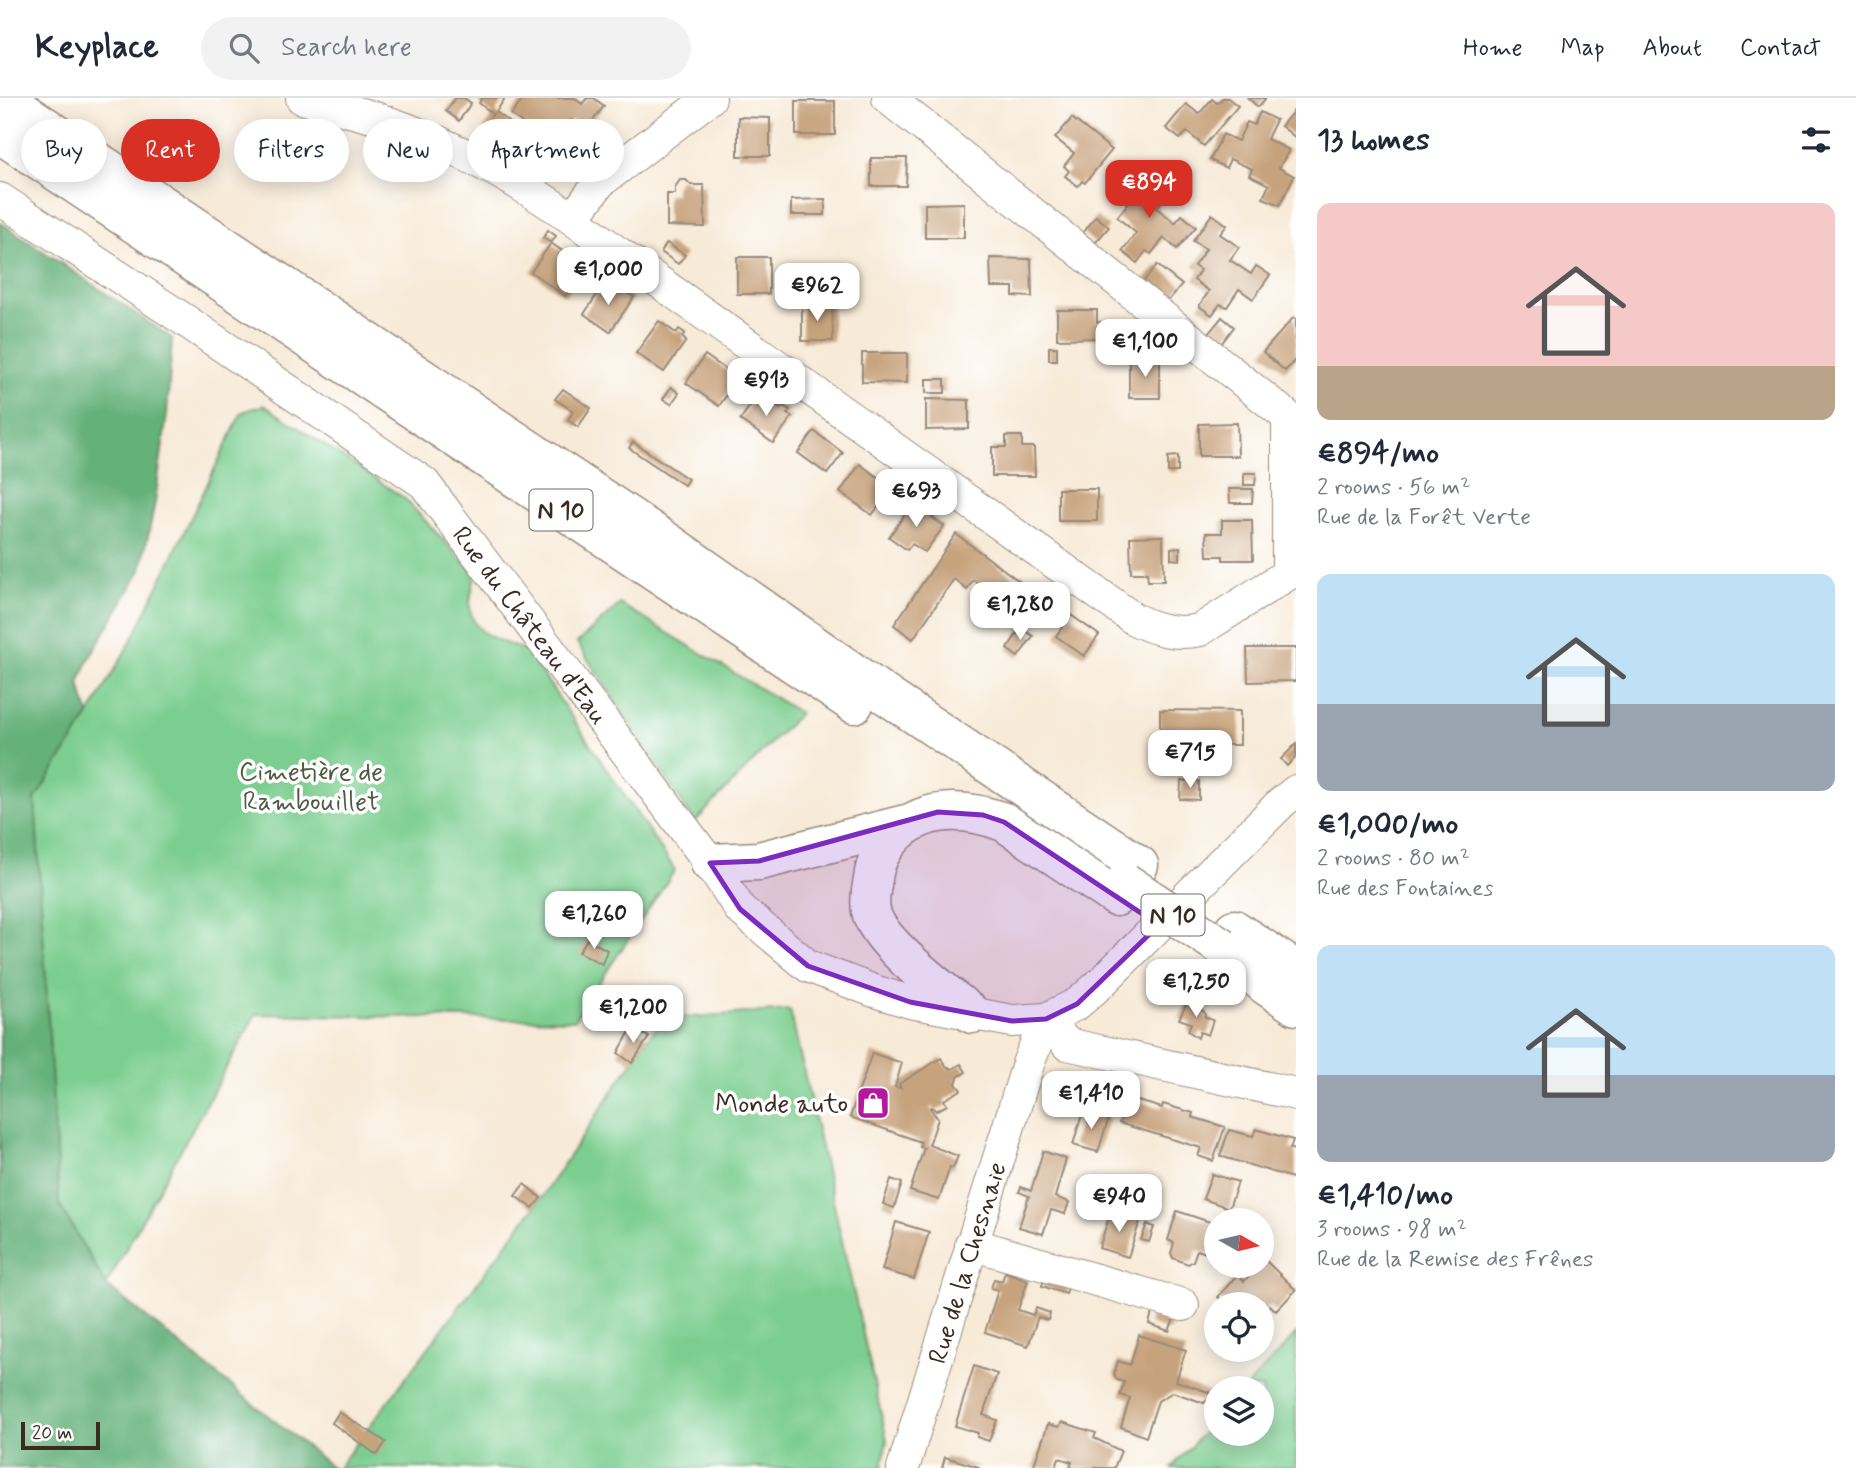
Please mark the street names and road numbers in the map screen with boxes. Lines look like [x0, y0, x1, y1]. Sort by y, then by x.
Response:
road number: N 10 [530, 489, 592, 530]
street label: Rue du Château d'Eau [444, 520, 615, 732]
road number: N 10 [1142, 894, 1204, 936]
street label: Rue de la Chesnaie [921, 1158, 1016, 1368]

